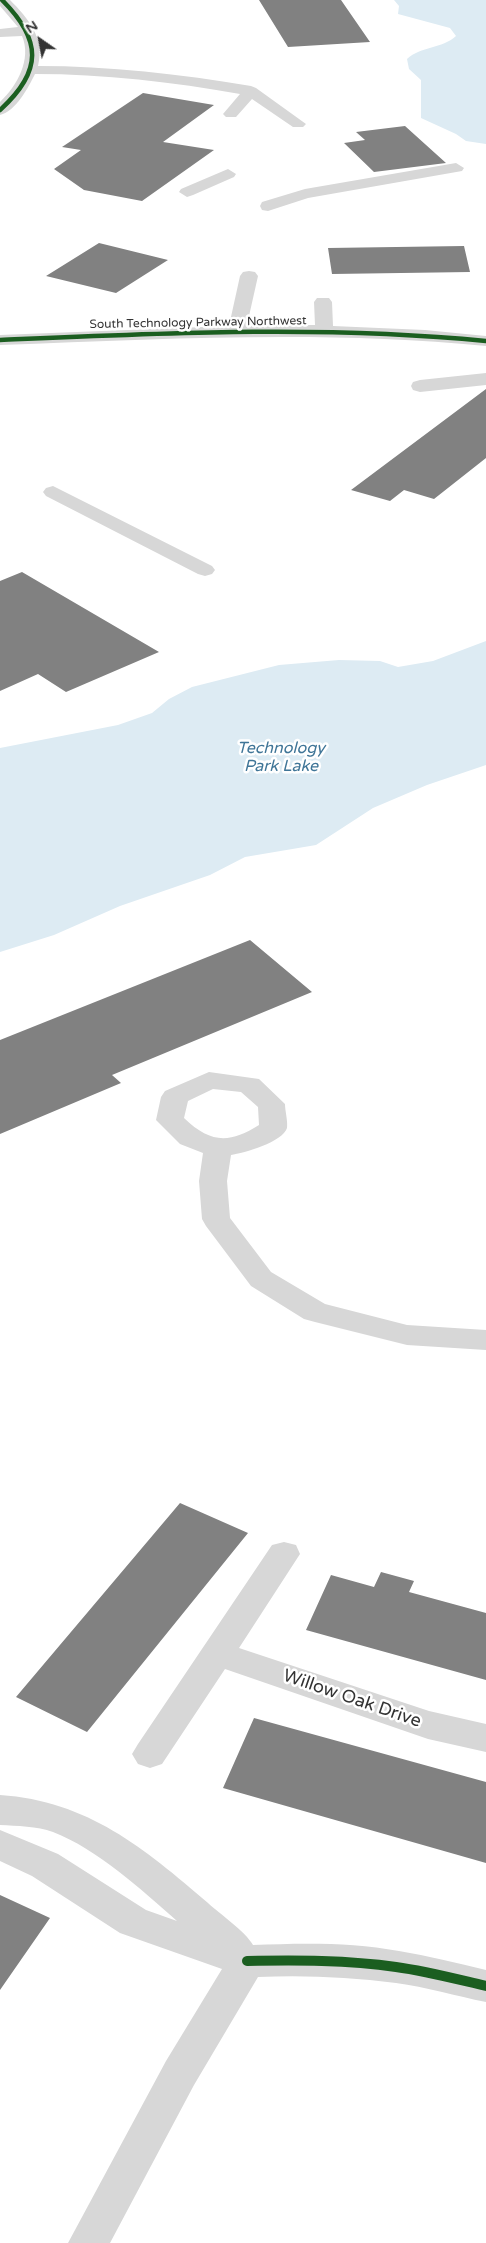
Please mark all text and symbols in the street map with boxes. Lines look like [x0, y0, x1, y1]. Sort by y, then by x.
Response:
north arrow [15, 15, 65, 65]
text: N [22, 17, 41, 37]
street label: South Technology Parkway Northwest [89, 314, 307, 332]
water label: Technology Park Lake [237, 739, 325, 777]
street label: Willow Oak Drive [280, 1665, 424, 1733]

